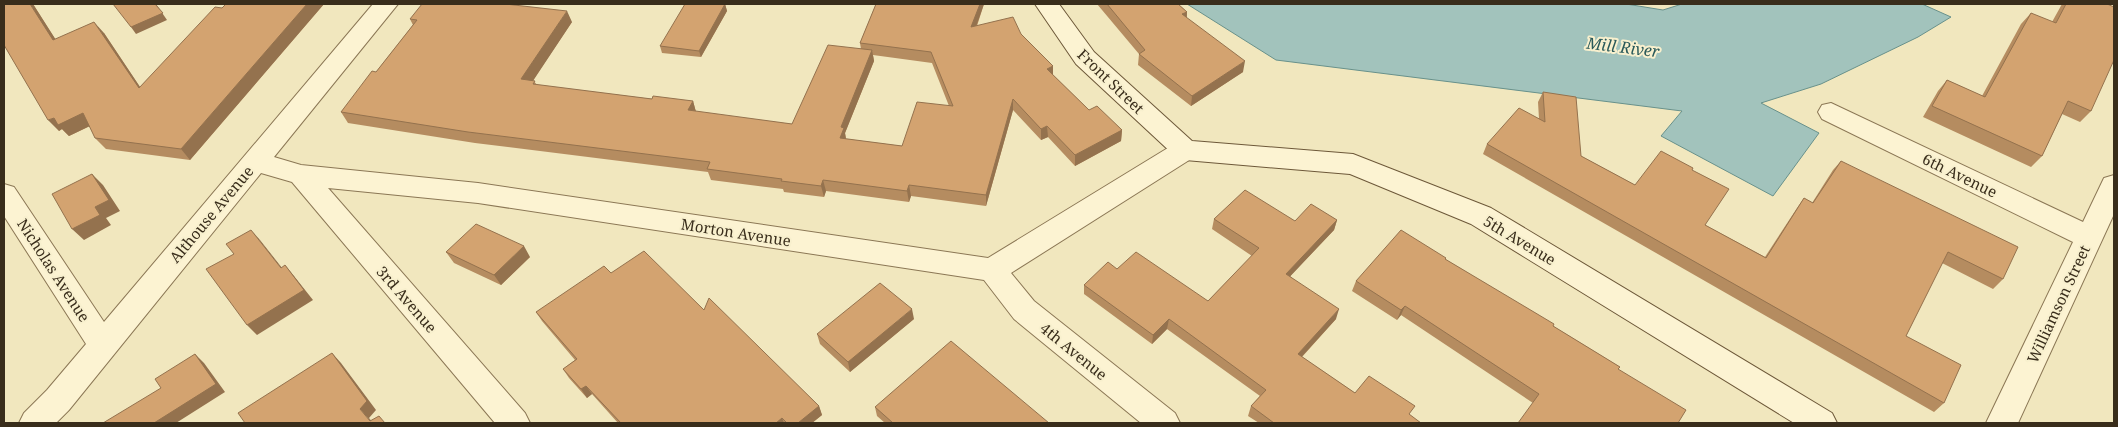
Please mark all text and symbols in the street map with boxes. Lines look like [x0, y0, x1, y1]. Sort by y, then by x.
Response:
water label: Mill River [1584, 31, 1661, 62]
street label: Front Street [1073, 44, 1149, 118]
street label: 6th Avenue [1919, 148, 2001, 202]
street label: Althouse Avenue [165, 161, 257, 267]
street label: 5th Avenue [1480, 211, 1560, 269]
street label: Morton Avenue [680, 213, 792, 251]
street label: Nicholas Avenue [13, 215, 95, 325]
street label: Williamson Street [2022, 242, 2094, 366]
street label: 3rd Avenue [372, 261, 442, 337]
street label: 4th Avenue [1036, 318, 1112, 384]

